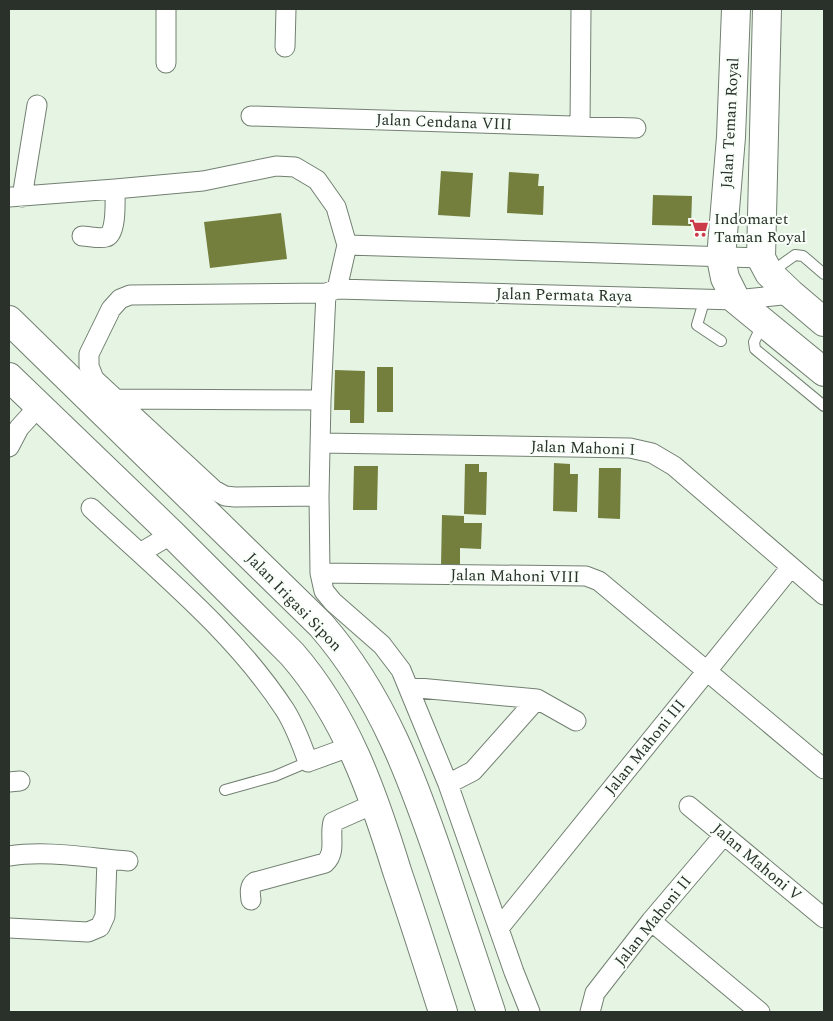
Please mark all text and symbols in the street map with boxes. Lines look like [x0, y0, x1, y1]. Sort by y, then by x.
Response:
street label: Jalan Teman Royal [715, 57, 745, 189]
street label: Jalan Cendana VIII [375, 108, 513, 136]
place label: Indomaret Taman Royal [714, 207, 806, 249]
supermarket icon: Indomaret Taman Royal [688, 217, 710, 239]
street label: Jalan Permata Raya [496, 282, 633, 308]
street label: Jalan Mahoni I [530, 434, 636, 462]
street label: Jalan Irigasi Sipon [240, 547, 348, 657]
street label: Jalan Mahoni VIII [450, 563, 580, 589]
street label: Jalan Mahoni III [599, 694, 691, 800]
street label: Jalan Mahoni V [707, 817, 807, 907]
street label: Jalan Mahoni II [609, 870, 697, 972]

